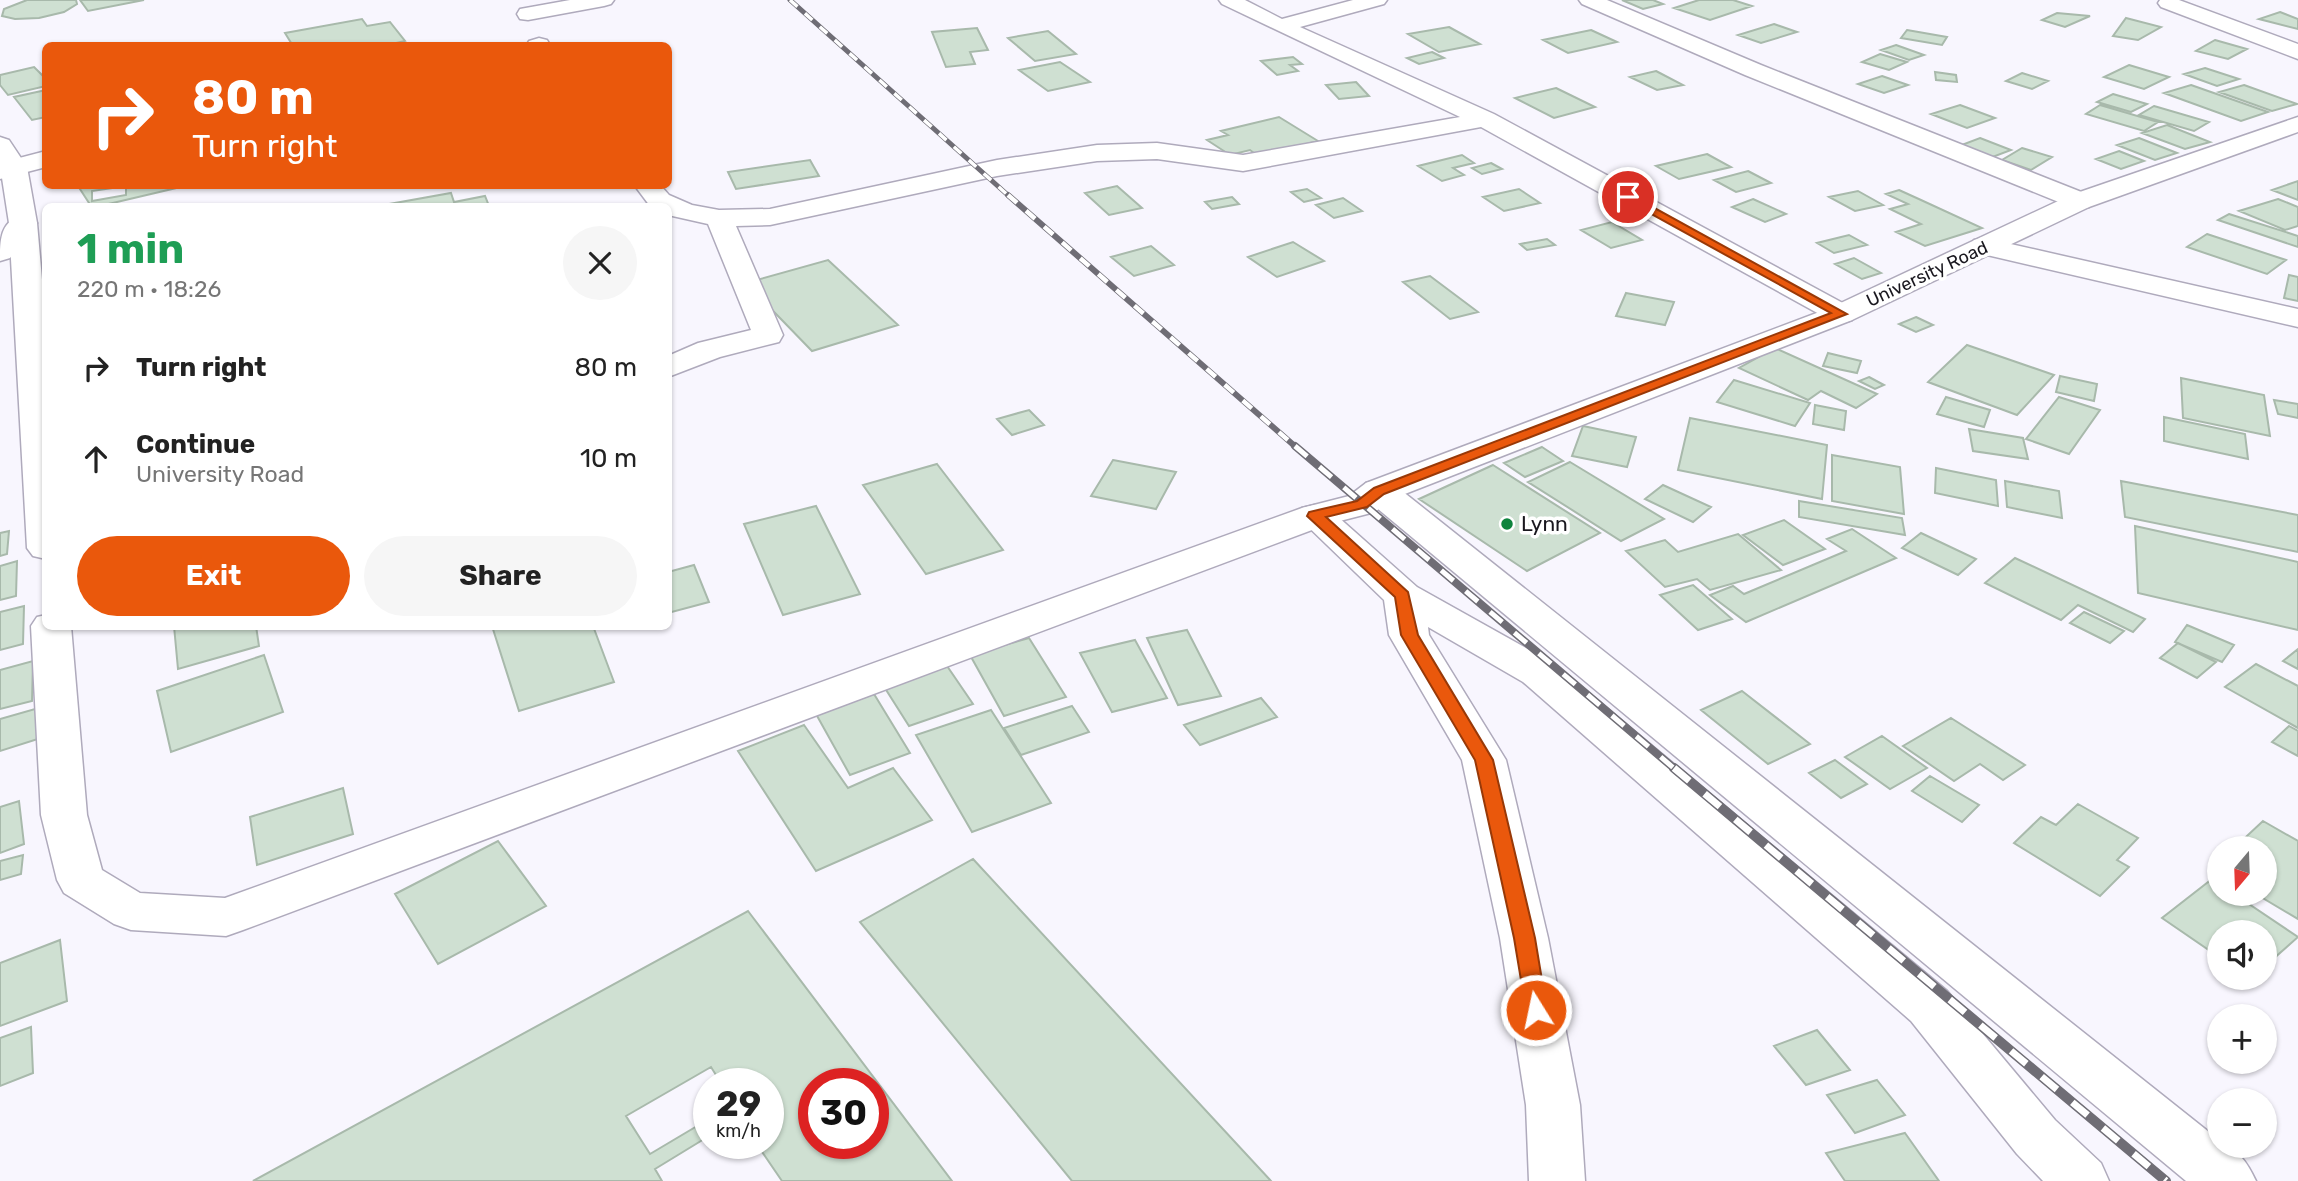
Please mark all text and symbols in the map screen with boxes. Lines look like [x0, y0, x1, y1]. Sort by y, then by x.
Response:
text: 80 m [192, 68, 314, 126]
icon: right [77, 70, 168, 161]
text: Turn right [192, 127, 337, 165]
pin [1598, 167, 1658, 227]
icon: arrive [1609, 178, 1647, 216]
text: 1 min [77, 224, 184, 274]
button: close [563, 226, 637, 300]
street label: University Road [1863, 236, 1991, 312]
text: 220 m · 18:26 [77, 275, 221, 303]
icon: right [77, 349, 115, 387]
text: Turn right [136, 352, 266, 383]
text: 80 m [574, 352, 637, 383]
text: Continue [136, 429, 255, 460]
icon: ahead [77, 440, 115, 478]
text: 10 m [580, 443, 637, 474]
text: University Road [136, 460, 304, 488]
place label: Lynn [1521, 511, 1568, 536]
marker: Lynn [1499, 516, 1515, 532]
button: Exit [77, 536, 350, 616]
button: Share [364, 536, 637, 616]
north arrow [2207, 836, 2277, 906]
map controls [2207, 836, 2277, 1158]
button: sound [2207, 920, 2277, 990]
position arrow [1499, 973, 1573, 1047]
button: + [2207, 1004, 2277, 1074]
speed limit sign: 30 [798, 1068, 889, 1159]
text: 29 [716, 1083, 761, 1125]
button: − [2207, 1088, 2277, 1158]
text: km/h [716, 1120, 761, 1142]

